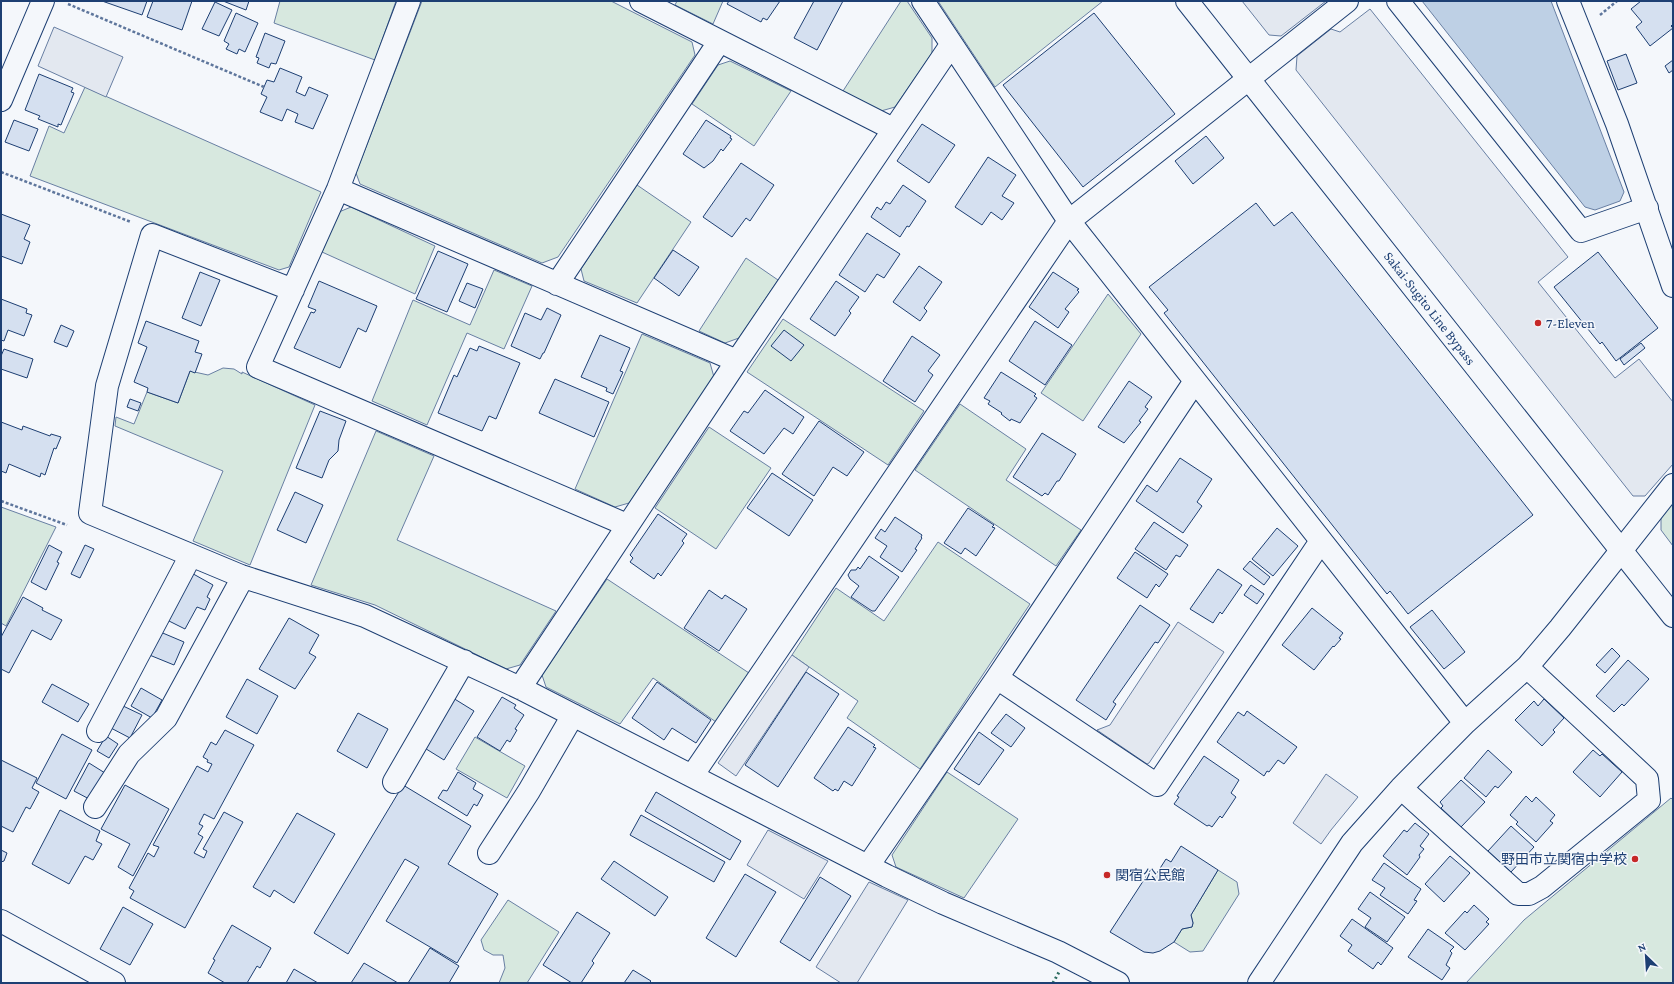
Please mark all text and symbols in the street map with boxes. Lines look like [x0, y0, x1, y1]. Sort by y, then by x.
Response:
street label: Sakai-Sugito Line Bypass [1381, 248, 1479, 368]
place label: 7-Eleven [1546, 315, 1595, 331]
marker: 7-Eleven [1533, 318, 1543, 328]
place label: 野田市立関宿中学校 [1501, 851, 1627, 867]
marker: 野田市立関宿中学校 [1630, 854, 1640, 864]
place label: 関宿公民館 [1115, 867, 1185, 883]
marker: 関宿公民館 [1102, 870, 1112, 880]
north arrow [1626, 936, 1666, 976]
text: N [1636, 940, 1648, 954]

